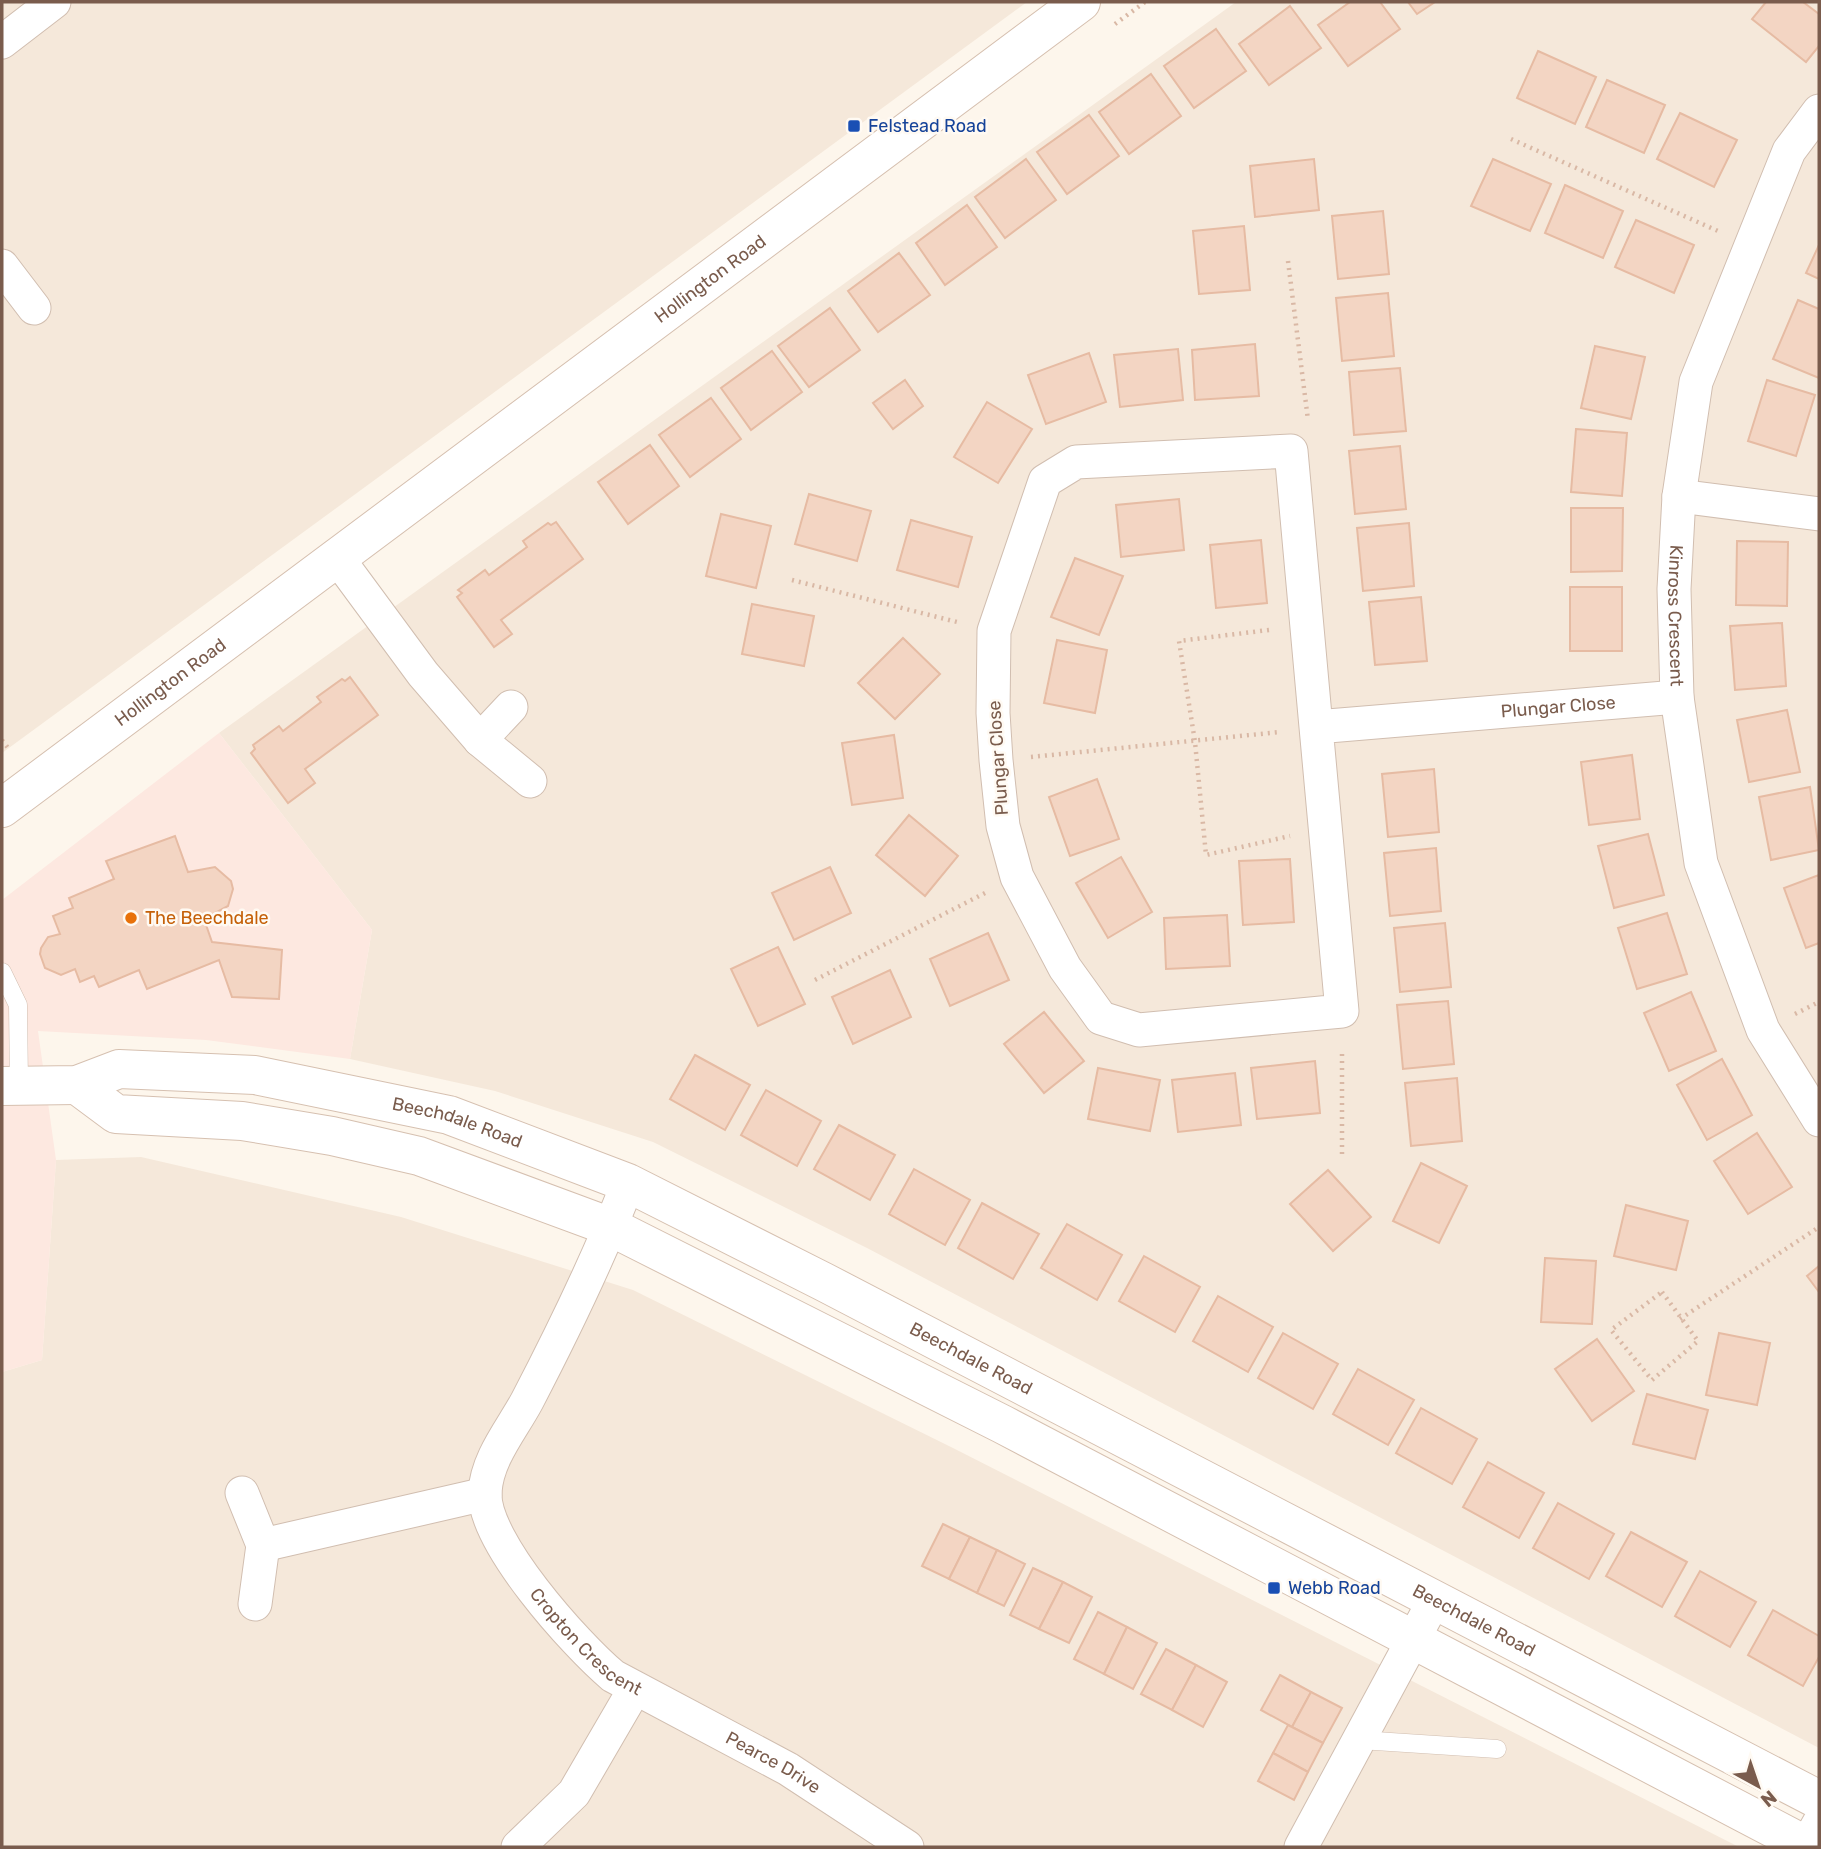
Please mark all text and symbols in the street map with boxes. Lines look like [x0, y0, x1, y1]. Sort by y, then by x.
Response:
place label: Felstead Road [868, 115, 987, 137]
marker: Felstead Road [846, 118, 862, 134]
street label: Hollington Road [650, 230, 770, 328]
street label: Kinross Crescent [1663, 544, 1688, 687]
street label: Hollington Road [110, 634, 230, 731]
street label: Plungar Close [1500, 691, 1617, 723]
street label: Plungar Close [983, 700, 1013, 816]
place label: The Beechdale [145, 907, 269, 929]
marker: The Beechdale [123, 910, 139, 926]
street label: Beechdale Road [390, 1093, 525, 1153]
street label: Beechdale Road [906, 1318, 1036, 1400]
place label: Webb Road [1288, 1577, 1381, 1599]
street label: Beechdale Road [1409, 1579, 1539, 1661]
marker: Webb Road [1266, 1580, 1282, 1596]
street label: Cropton Crescent [525, 1583, 646, 1700]
street label: Pearce Drive [722, 1727, 825, 1798]
north arrow [1723, 1751, 1793, 1821]
text: N [1756, 1785, 1781, 1812]

